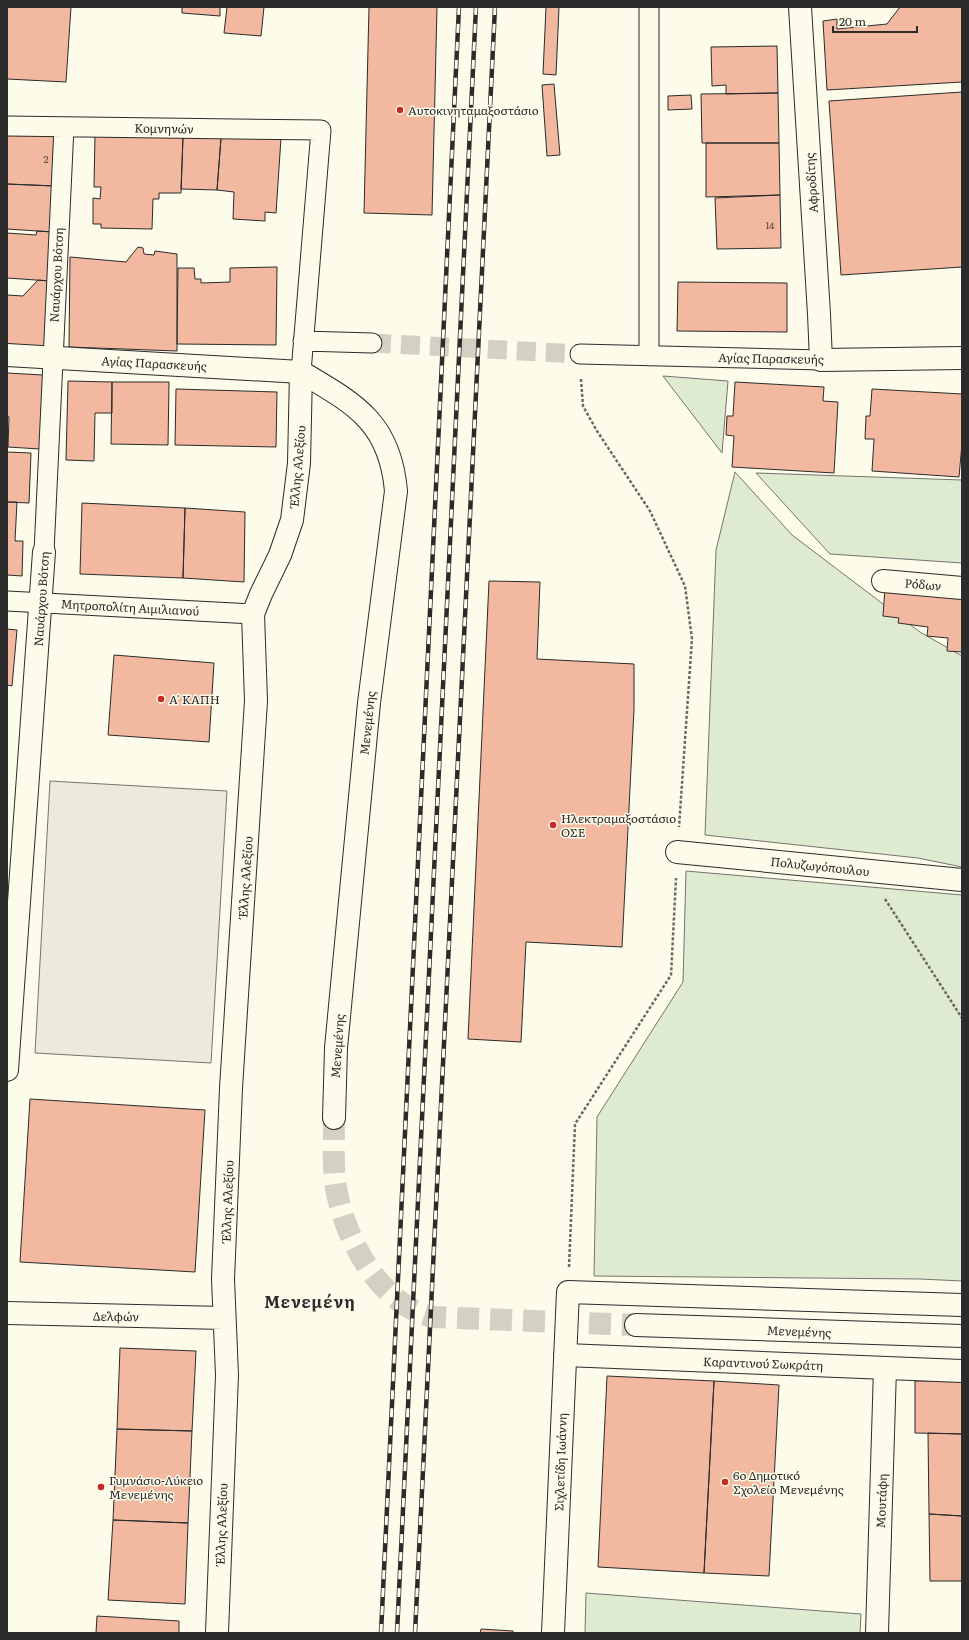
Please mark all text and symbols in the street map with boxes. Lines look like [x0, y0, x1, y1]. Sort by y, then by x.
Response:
scale bar [833, 8, 917, 34]
text: 20 m [839, 12, 866, 30]
place label: Αυτοκινηταμαξοστάσιο [408, 101, 539, 119]
marker: Αυτοκινηταμαξοστάσιο [395, 105, 405, 115]
street label: Κομνηνών [134, 118, 194, 138]
house number: 2 [43, 151, 49, 166]
street label: Αφροδίτης [800, 152, 822, 214]
house number: 14 [765, 217, 775, 232]
street label: Ναυάρχου Βότση [45, 227, 67, 323]
street label: Αγίας Παρασκευής [718, 348, 824, 368]
street label: Αγίας Παρασκευής [101, 351, 207, 375]
street label: Έλλης Αλεξίου [284, 425, 310, 510]
street label: Ναυάρχου Βότση [29, 551, 53, 647]
street label: Ρόδων [904, 573, 942, 595]
street label: Μητροπολίτη Αιμιλιανού [60, 594, 200, 620]
place label: Α' ΚΑΠΗ [169, 690, 220, 708]
street label: Μενεμένης [355, 690, 379, 756]
marker: Α' ΚΑΠΗ [156, 694, 166, 704]
place label: Ηλεκτραμαξοστάσιο ΟΣΕ [561, 809, 676, 841]
marker: Ηλεκτραμαξοστάσιο ΟΣΕ [548, 820, 558, 830]
street label: Έλλης Αλεξίου [233, 836, 257, 921]
street label: Πολυζωγόπουλου [770, 852, 870, 880]
street label: Μενεμένης [326, 1013, 348, 1079]
street label: Έλλης Αλεξίου [216, 1160, 237, 1245]
district label: Μενεμένη [264, 1289, 356, 1313]
street label: Δελφών [93, 1307, 139, 1325]
street label: Μενεμένης [766, 1321, 832, 1341]
street label: Καραντινού Σωκράτη [703, 1352, 823, 1374]
street label: Σιχλετίδη Ιωάννη [549, 1413, 571, 1511]
place label: 6ο Δημοτικό Σχολείο Μενεμένης [733, 1466, 844, 1498]
place label: Γυμνάσιο-Λύκειο Μενεμένης [109, 1471, 203, 1503]
street label: Μουτάφη [871, 1473, 891, 1529]
marker: 6ο Δημοτικό Σχολείο Μενεμένης [720, 1477, 730, 1487]
marker: Γυμνάσιο-Λύκειο Μενεμένης [96, 1482, 106, 1492]
street label: Έλλης Αλεξίου [210, 1483, 231, 1568]

